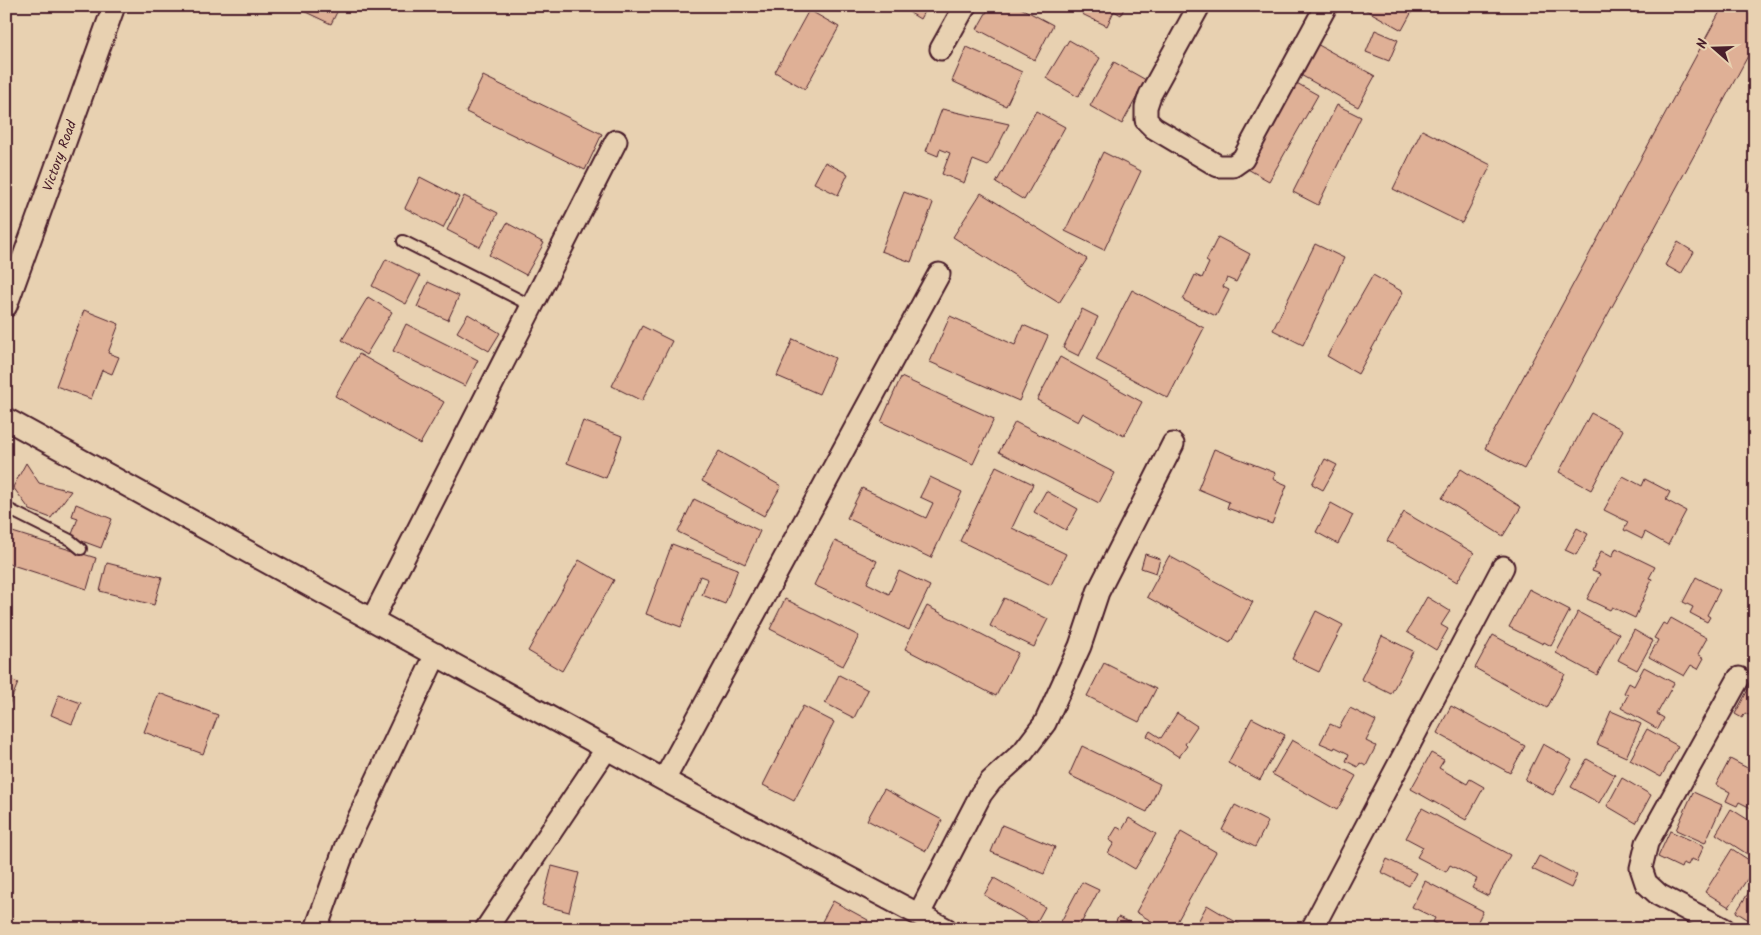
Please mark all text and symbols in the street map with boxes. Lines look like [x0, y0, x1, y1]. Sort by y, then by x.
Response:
north arrow [1688, 22, 1738, 72]
text: N [1691, 36, 1715, 52]
street label: Victory Road [37, 117, 83, 194]

